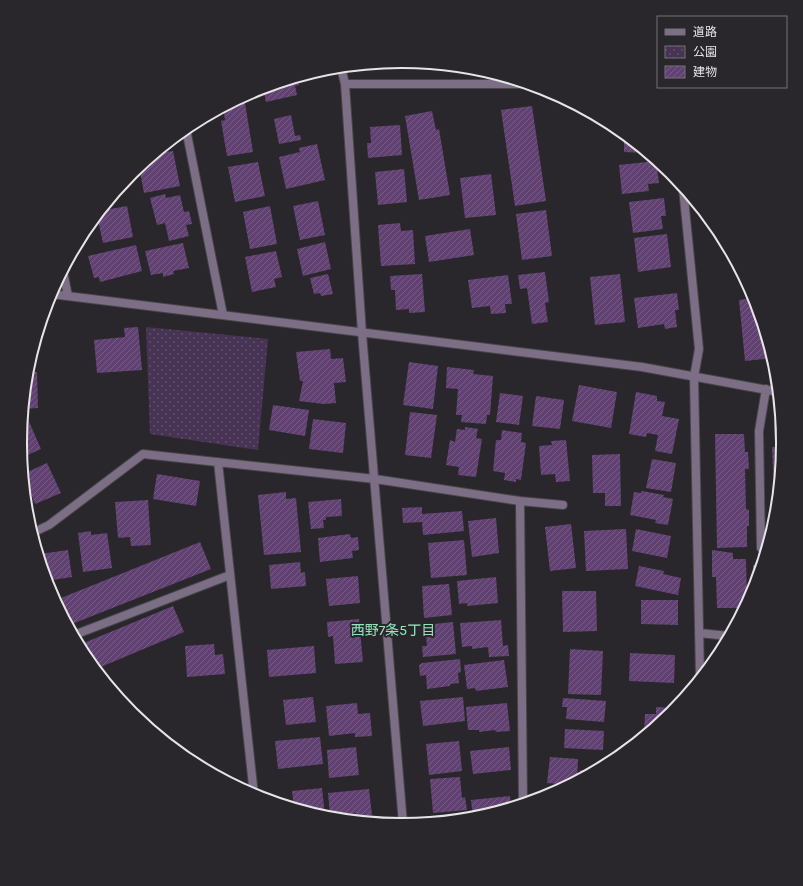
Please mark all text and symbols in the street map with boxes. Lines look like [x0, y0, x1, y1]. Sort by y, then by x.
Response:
legend [657, 16, 787, 88]
text: 道路 [693, 25, 717, 39]
text: 公園 [693, 45, 717, 59]
text: 建物 [693, 65, 717, 79]
district label: 西野7条5丁目 [351, 622, 435, 639]

